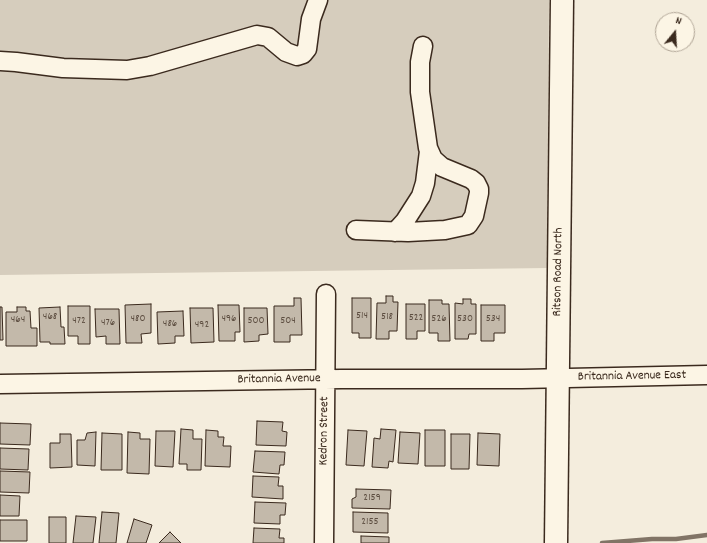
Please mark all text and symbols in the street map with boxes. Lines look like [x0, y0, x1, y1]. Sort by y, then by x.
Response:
north arrow [655, 12, 695, 52]
text: N [673, 13, 683, 30]
street label: Ritson Road North [550, 227, 568, 317]
house number: 514 [356, 309, 368, 323]
house number: 468 [43, 310, 57, 324]
house number: 518 [381, 310, 393, 324]
house number: 522 [409, 311, 423, 325]
house number: 480 [131, 312, 145, 326]
house number: 496 [222, 312, 236, 326]
house number: 526 [431, 312, 447, 326]
house number: 530 [457, 312, 473, 326]
house number: 534 [486, 312, 500, 326]
house number: 464 [11, 313, 25, 327]
house number: 472 [72, 314, 86, 328]
house number: 500 [247, 314, 265, 328]
house number: 504 [280, 314, 296, 328]
house number: 476 [101, 316, 115, 330]
house number: 486 [163, 317, 177, 331]
house number: 492 [195, 318, 209, 332]
street label: Britannia Avenue East [578, 368, 686, 386]
street label: Britannia Avenue [237, 371, 321, 389]
street label: Kedron Street [317, 396, 333, 466]
house number: 2159 [363, 491, 381, 505]
house number: 2155 [361, 515, 379, 529]

